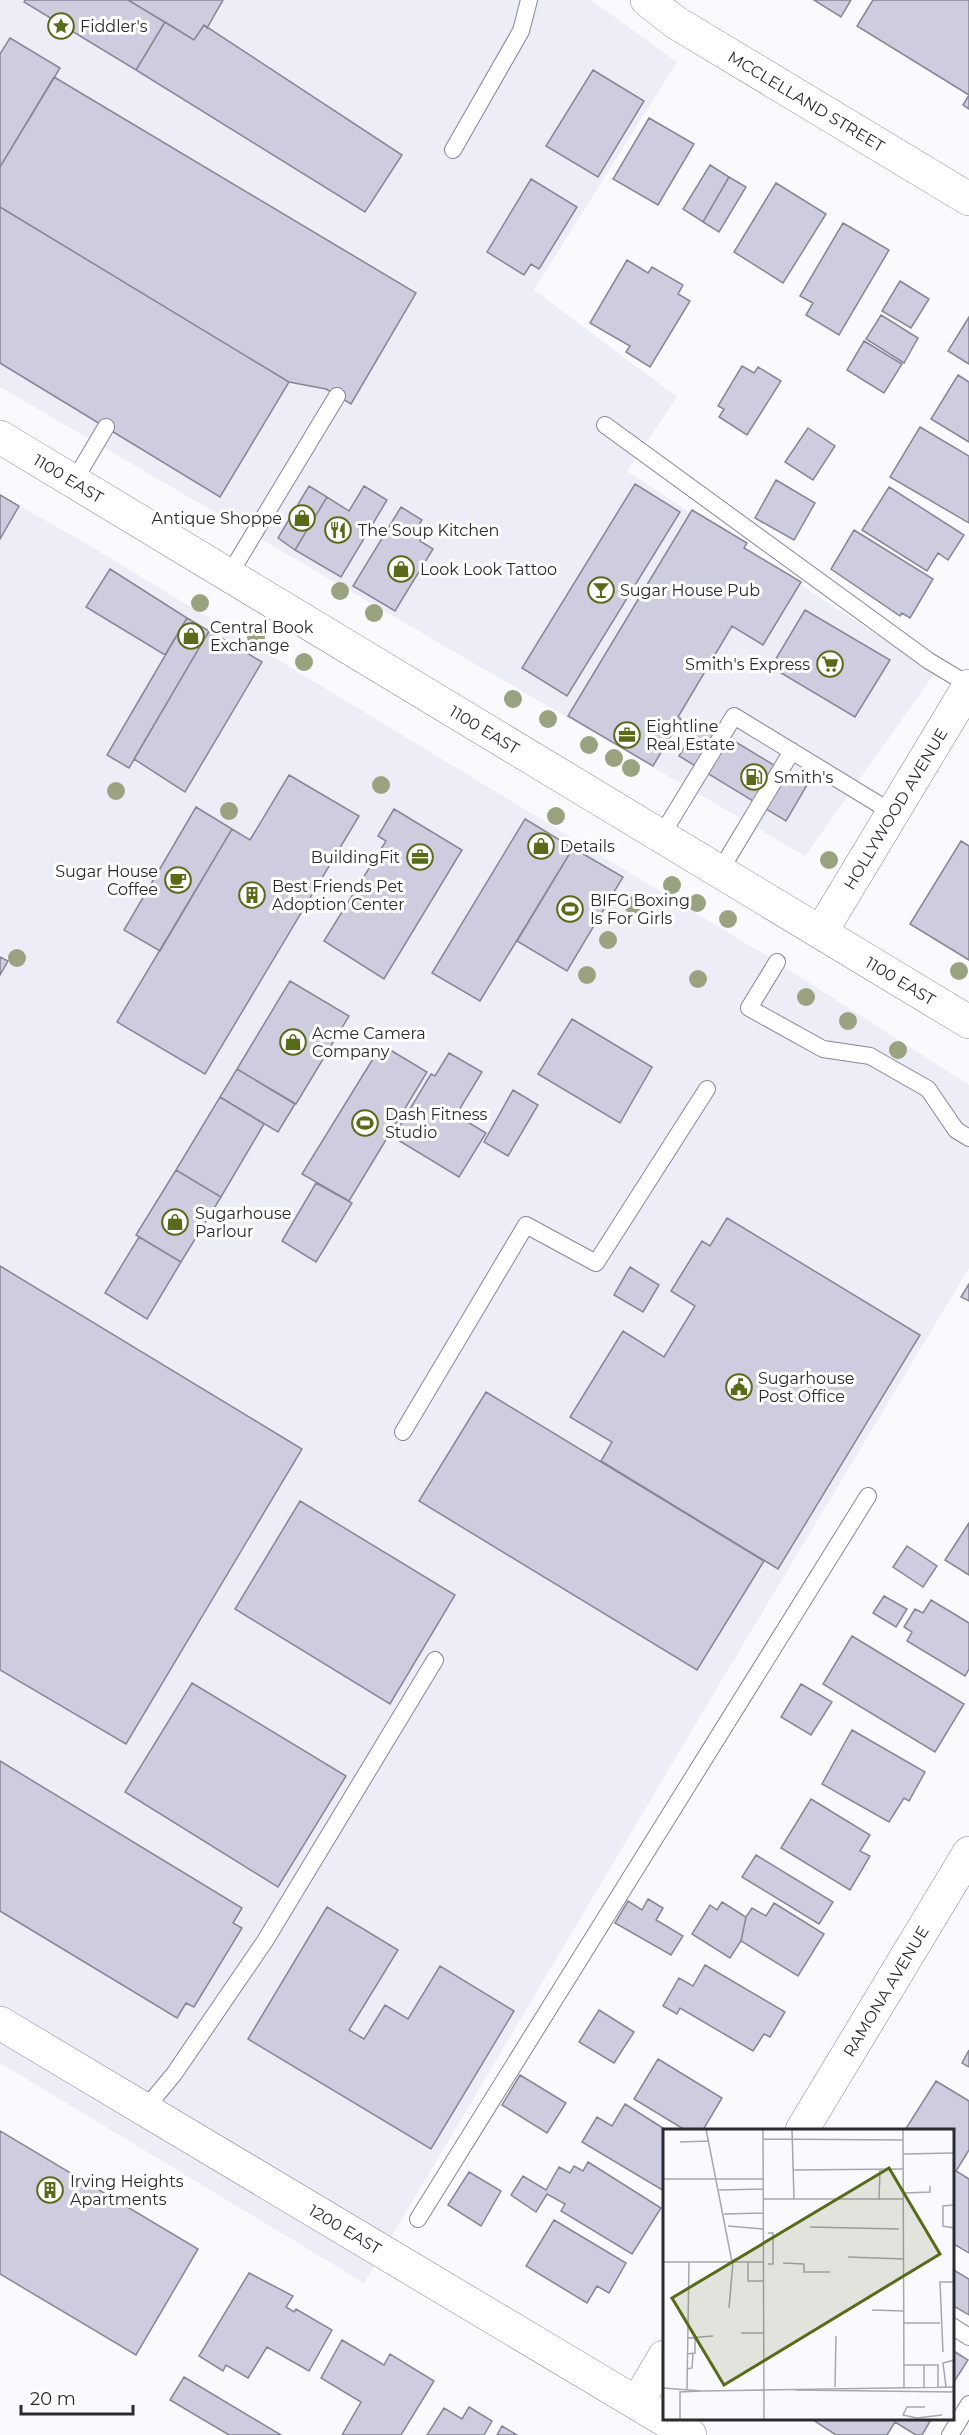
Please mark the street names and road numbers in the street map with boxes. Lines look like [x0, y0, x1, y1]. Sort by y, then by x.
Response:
street label: MCCLELLAND STREET [725, 47, 889, 156]
street label: 1100 EAST [30, 450, 107, 507]
street label: 1100 EAST [446, 701, 524, 758]
street label: HOLLYWOOD AVENUE [839, 725, 951, 893]
street label: 1100 EAST [862, 952, 940, 1009]
street label: RAMONA AVENUE [839, 1922, 932, 2060]
street label: 1200 EAST [305, 2200, 386, 2259]

